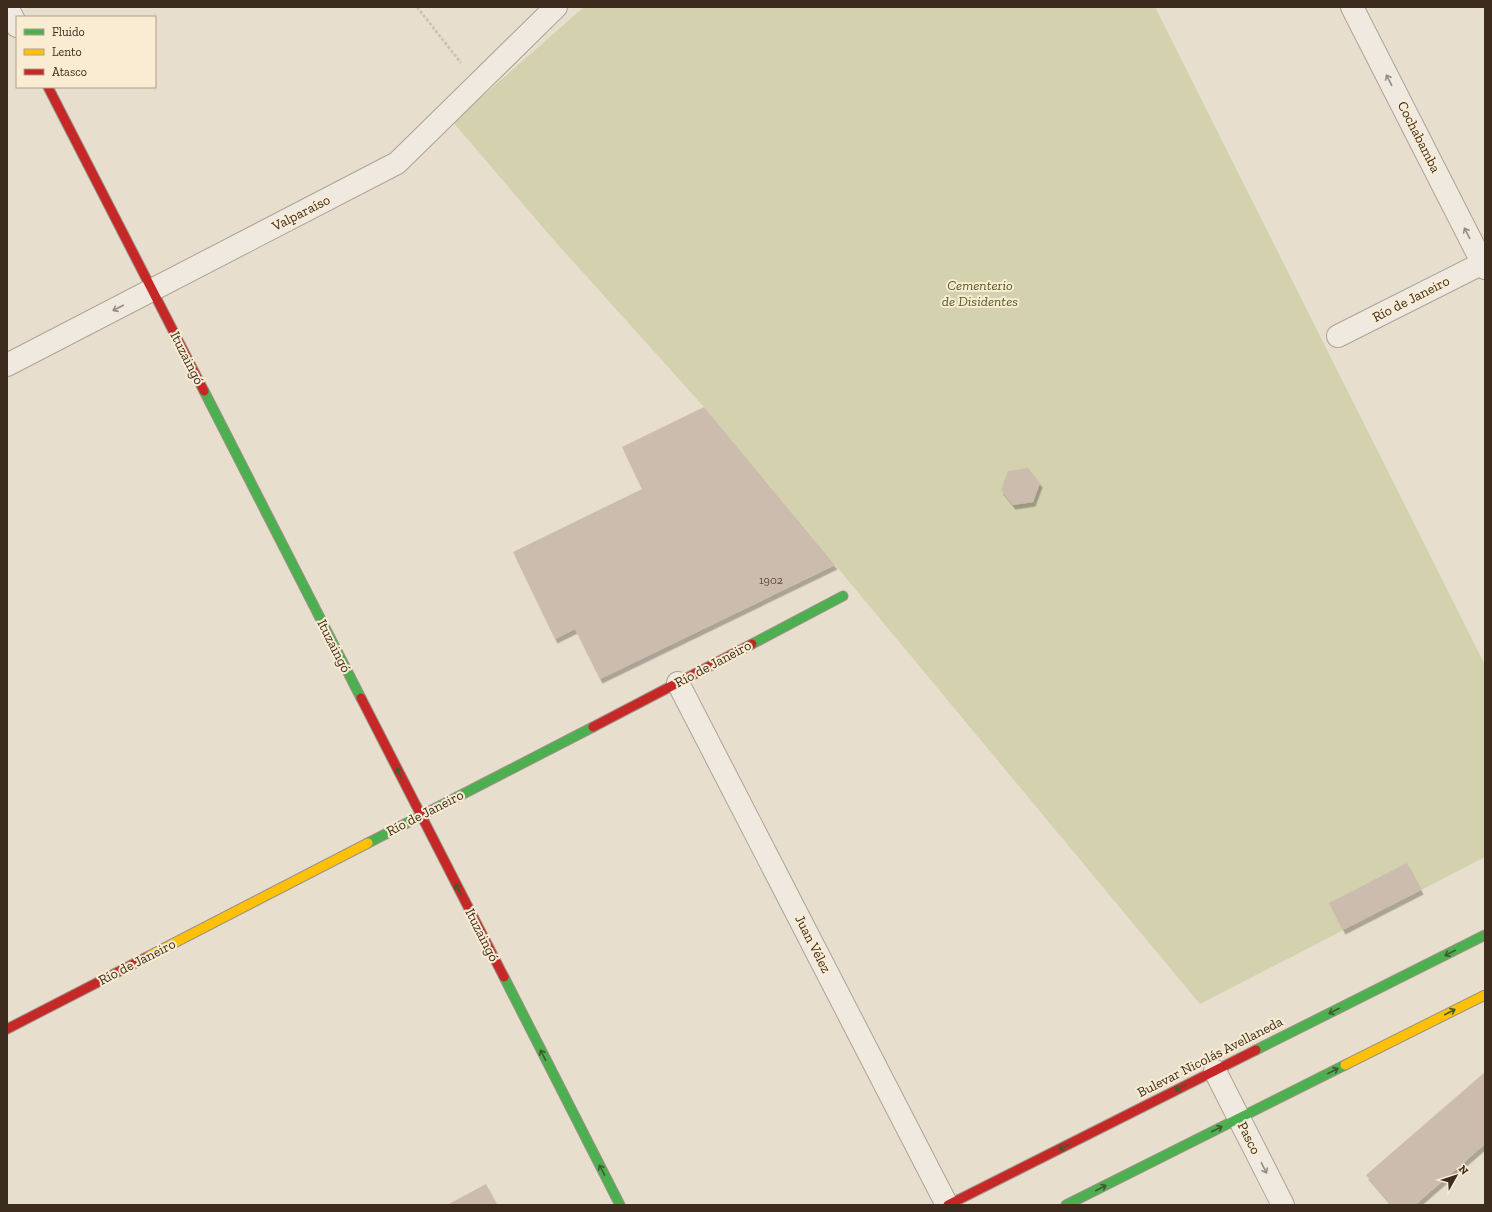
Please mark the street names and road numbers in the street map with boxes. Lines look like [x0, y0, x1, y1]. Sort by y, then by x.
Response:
street label: Cochabamba [1394, 98, 1444, 176]
street label: Valparaíso [268, 191, 333, 235]
street label: Río de Janeiro [1370, 272, 1452, 326]
street label: Ituzaingó [166, 329, 208, 387]
street label: Ituzaingó [313, 617, 355, 675]
street label: Río de Janeiro [672, 637, 754, 691]
street label: Río de Janeiro [384, 786, 466, 840]
street label: Ituzaingó [461, 906, 503, 964]
street label: Juan Vélez [791, 912, 835, 976]
street label: Río de Janeiro [96, 935, 178, 989]
street label: Bulevar Nicolás Avellaneda [1134, 1013, 1286, 1101]
street label: Pasco [1234, 1119, 1264, 1157]

